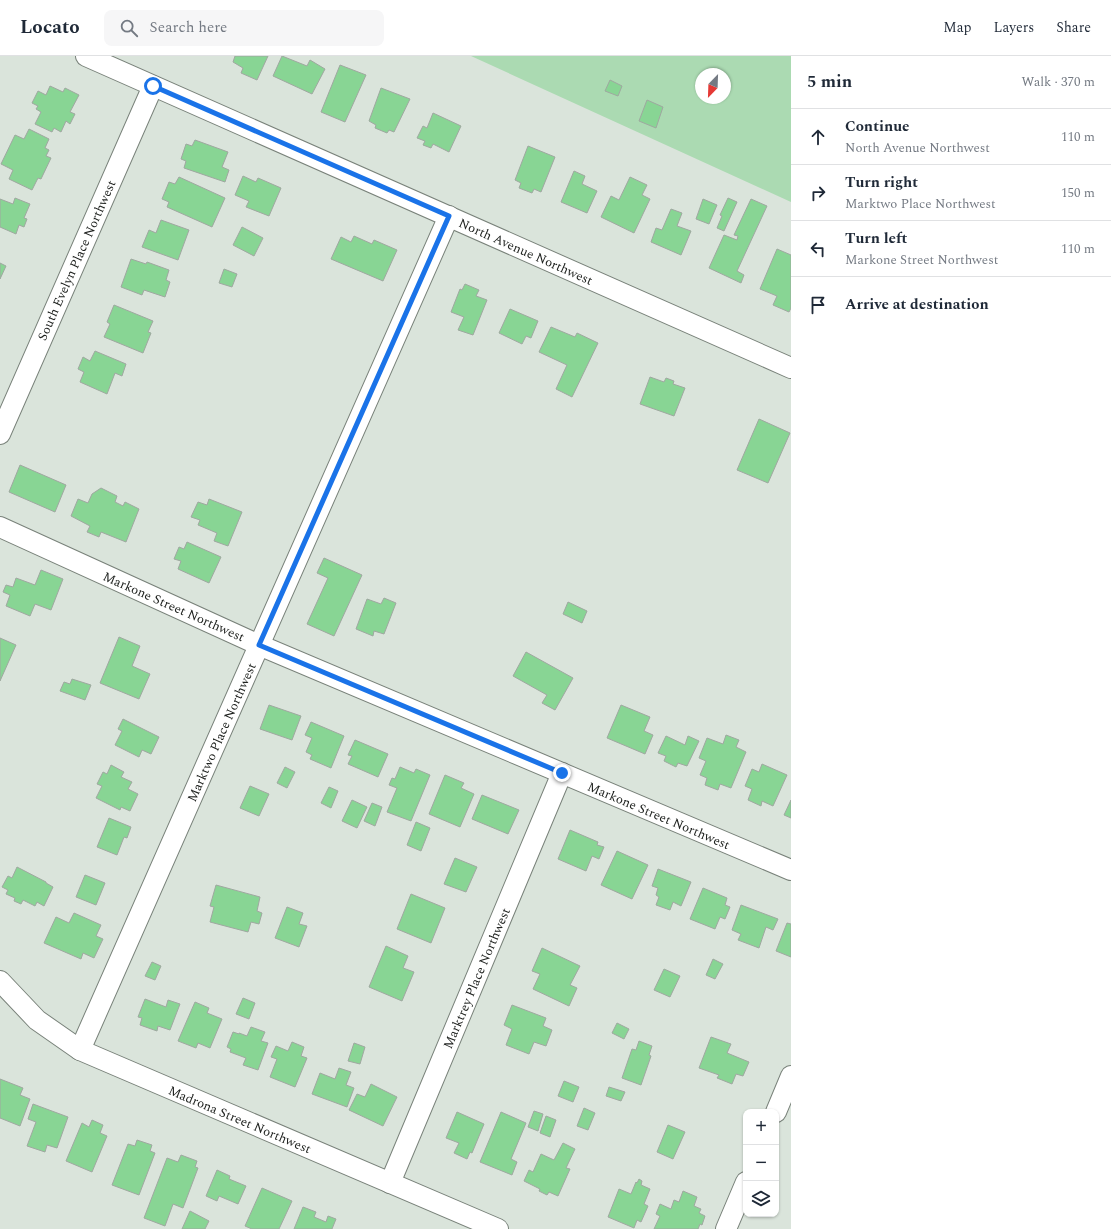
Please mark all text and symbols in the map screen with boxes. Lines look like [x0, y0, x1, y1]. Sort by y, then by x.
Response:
search box [104, 10, 384, 46]
text: Locato [20, 13, 80, 42]
text: Search here [150, 16, 227, 39]
icon: search [118, 17, 140, 39]
text: Map [943, 17, 972, 38]
text: Layers [994, 17, 1034, 38]
text: Share [1056, 17, 1091, 38]
north arrow [695, 68, 731, 104]
text: 5 min [807, 69, 852, 95]
text: Walk · 370 m [1021, 72, 1095, 92]
route start [144, 77, 162, 95]
text: Continue [845, 115, 910, 138]
icon: ahead [807, 126, 829, 148]
text: 110 m [1061, 127, 1095, 147]
text: North Avenue Northwest [845, 138, 990, 158]
text: Turn right [845, 171, 918, 194]
street label: South Evelyn Place Northwest [32, 177, 122, 344]
icon: right [807, 182, 829, 204]
text: 150 m [1061, 183, 1095, 203]
text: Marktwo Place Northwest [845, 194, 996, 214]
street label: North Avenue Northwest [455, 213, 596, 291]
text: Turn left [845, 227, 907, 250]
icon: left [807, 238, 829, 260]
text: 110 m [1061, 239, 1095, 259]
text: Markone Street Northwest [845, 250, 998, 270]
text: Arrive at destination [845, 293, 989, 316]
icon: arrive [807, 294, 829, 316]
street label: Markone Street Northwest [100, 567, 248, 647]
street label: Marktwo Place Northwest [182, 659, 262, 805]
route end [553, 764, 571, 782]
street label: Markone Street Northwest [584, 777, 733, 855]
street label: Marktrey Place Northwest [438, 904, 516, 1052]
street label: Madrona Street Northwest [165, 1081, 315, 1159]
map controls [743, 1109, 779, 1217]
button: + [743, 1109, 779, 1145]
button: − [743, 1145, 779, 1181]
button: layers [743, 1181, 779, 1217]

